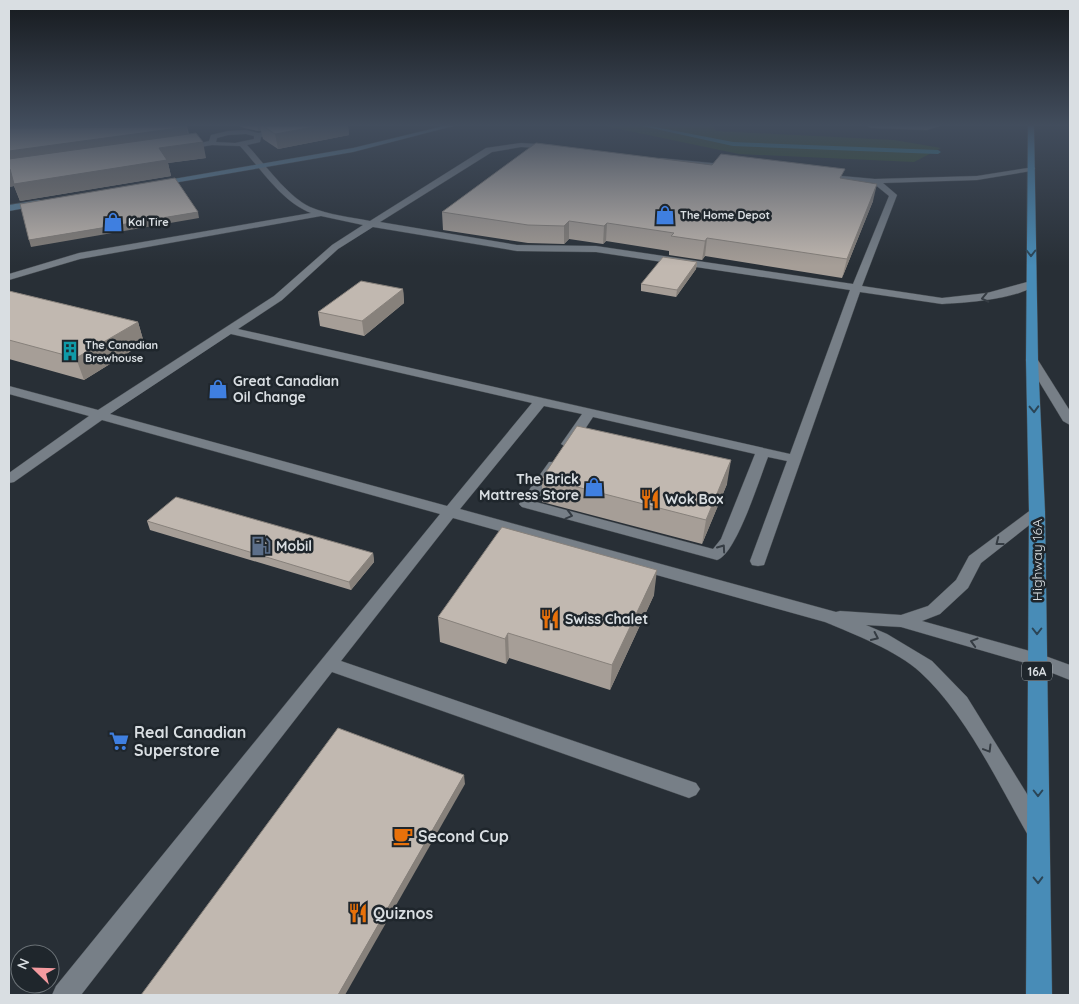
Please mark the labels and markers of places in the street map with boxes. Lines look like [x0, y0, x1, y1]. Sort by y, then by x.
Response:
shop icon: The Home Depot [654, 204, 676, 226]
place label: The Home Depot [680, 208, 770, 222]
shop icon: Kal Tire [102, 211, 124, 233]
place label: Kal Tire [128, 215, 169, 229]
place label: The Canadian Brewhouse [85, 338, 158, 365]
building icon: The Canadian Brewhouse [59, 340, 81, 362]
place label: Great Canadian Oil Change [233, 372, 339, 406]
shop icon: Great Canadian Oil Change [207, 378, 229, 400]
place label: The Brick Mattress Store [479, 470, 579, 504]
shop icon: The Brick Mattress Store [583, 476, 605, 498]
restaurant icon: Wok Box [639, 488, 661, 510]
place label: Wok Box [665, 490, 724, 508]
fuel station icon: Mobil [250, 535, 272, 557]
place label: Mobil [276, 537, 312, 555]
restaurant icon: Swiss Chalet [539, 608, 561, 630]
place label: Swiss Chalet [565, 610, 649, 628]
place label: Real Canadian Superstore [134, 722, 246, 760]
supermarket icon: Real Canadian Superstore [108, 730, 130, 752]
cafe icon: Second Cup [392, 825, 414, 847]
place label: Second Cup [418, 826, 509, 846]
restaurant icon: Quiznos [347, 902, 369, 924]
place label: Quiznos [373, 903, 434, 923]

